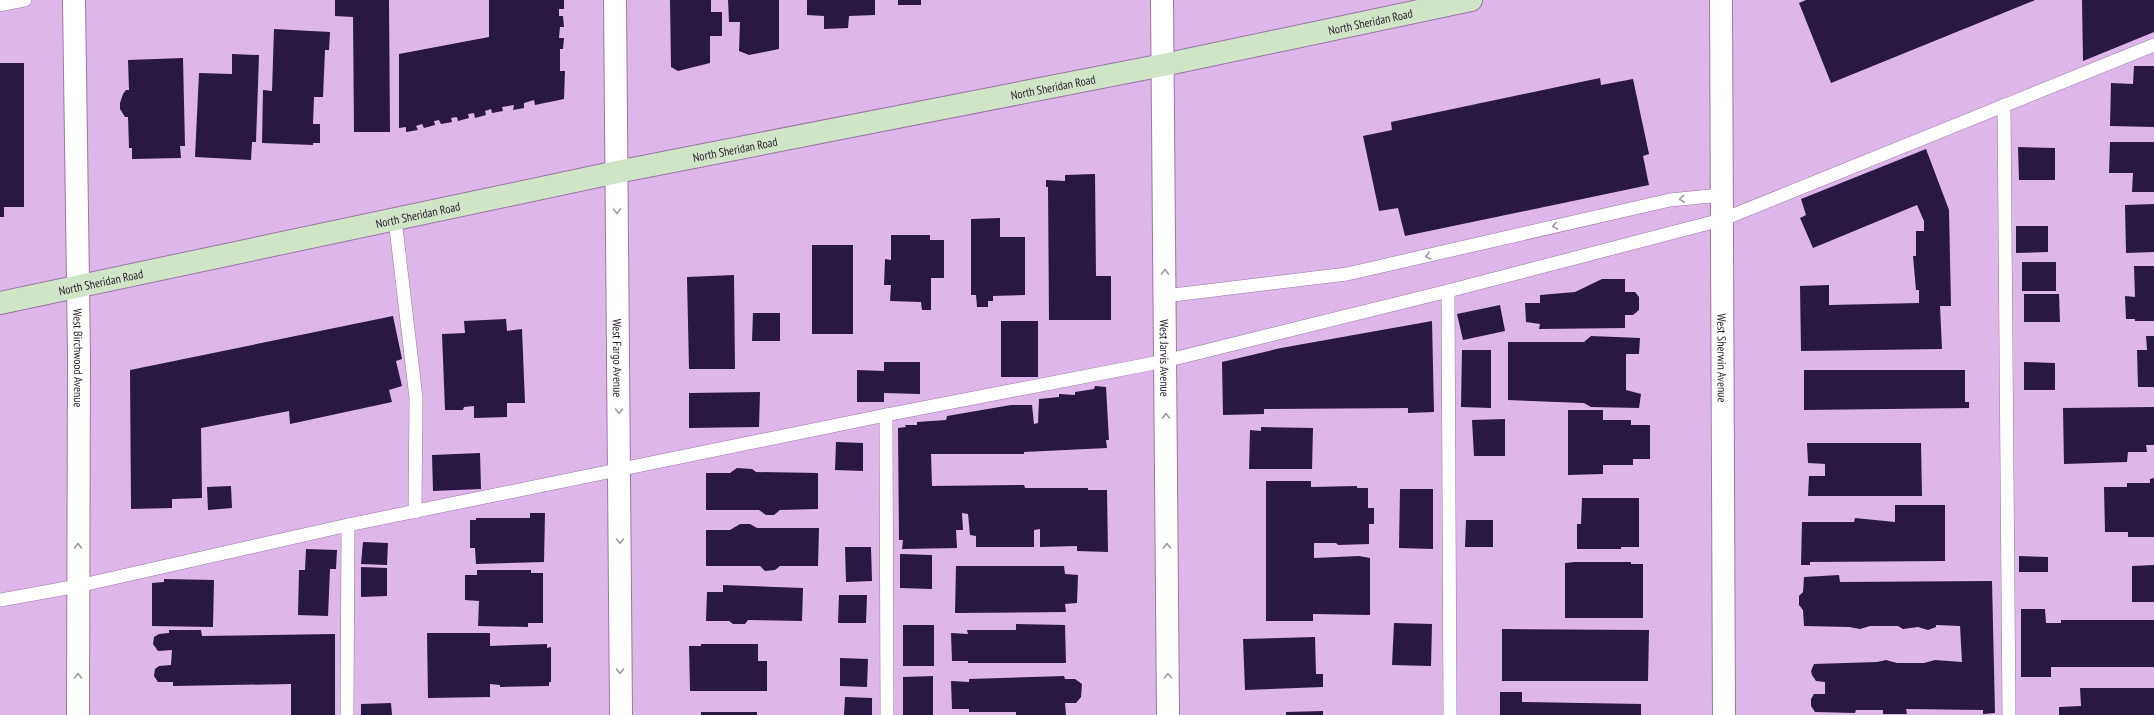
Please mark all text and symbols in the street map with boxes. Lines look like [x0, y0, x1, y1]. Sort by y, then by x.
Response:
street label: North Sheridan Road [1327, 5, 1414, 37]
street label: North Sheridan Road [1009, 71, 1097, 102]
street label: North Sheridan Road [691, 133, 779, 165]
one-way arrow [1679, 194, 1685, 203]
street label: North Sheridan Road [374, 198, 461, 231]
one-way arrow [613, 208, 621, 214]
one-way arrow [1552, 222, 1558, 230]
one-way arrow [1425, 251, 1431, 259]
street label: North Sheridan Road [57, 265, 144, 298]
one-way arrow [1161, 269, 1169, 275]
street label: West Birchwood Avenue [71, 308, 87, 407]
street label: West Sherwin Avenue [1715, 314, 1730, 402]
street label: West Fargo Avenue [610, 319, 626, 397]
street label: West Jarvis Avenue [1157, 319, 1173, 397]
one-way arrow [615, 408, 623, 414]
one-way arrow [1162, 413, 1170, 419]
one-way arrow [616, 538, 624, 544]
one-way arrow [74, 543, 82, 549]
one-way arrow [1163, 543, 1171, 549]
one-way arrow [616, 668, 624, 674]
one-way arrow [74, 673, 82, 679]
one-way arrow [1164, 673, 1172, 679]

